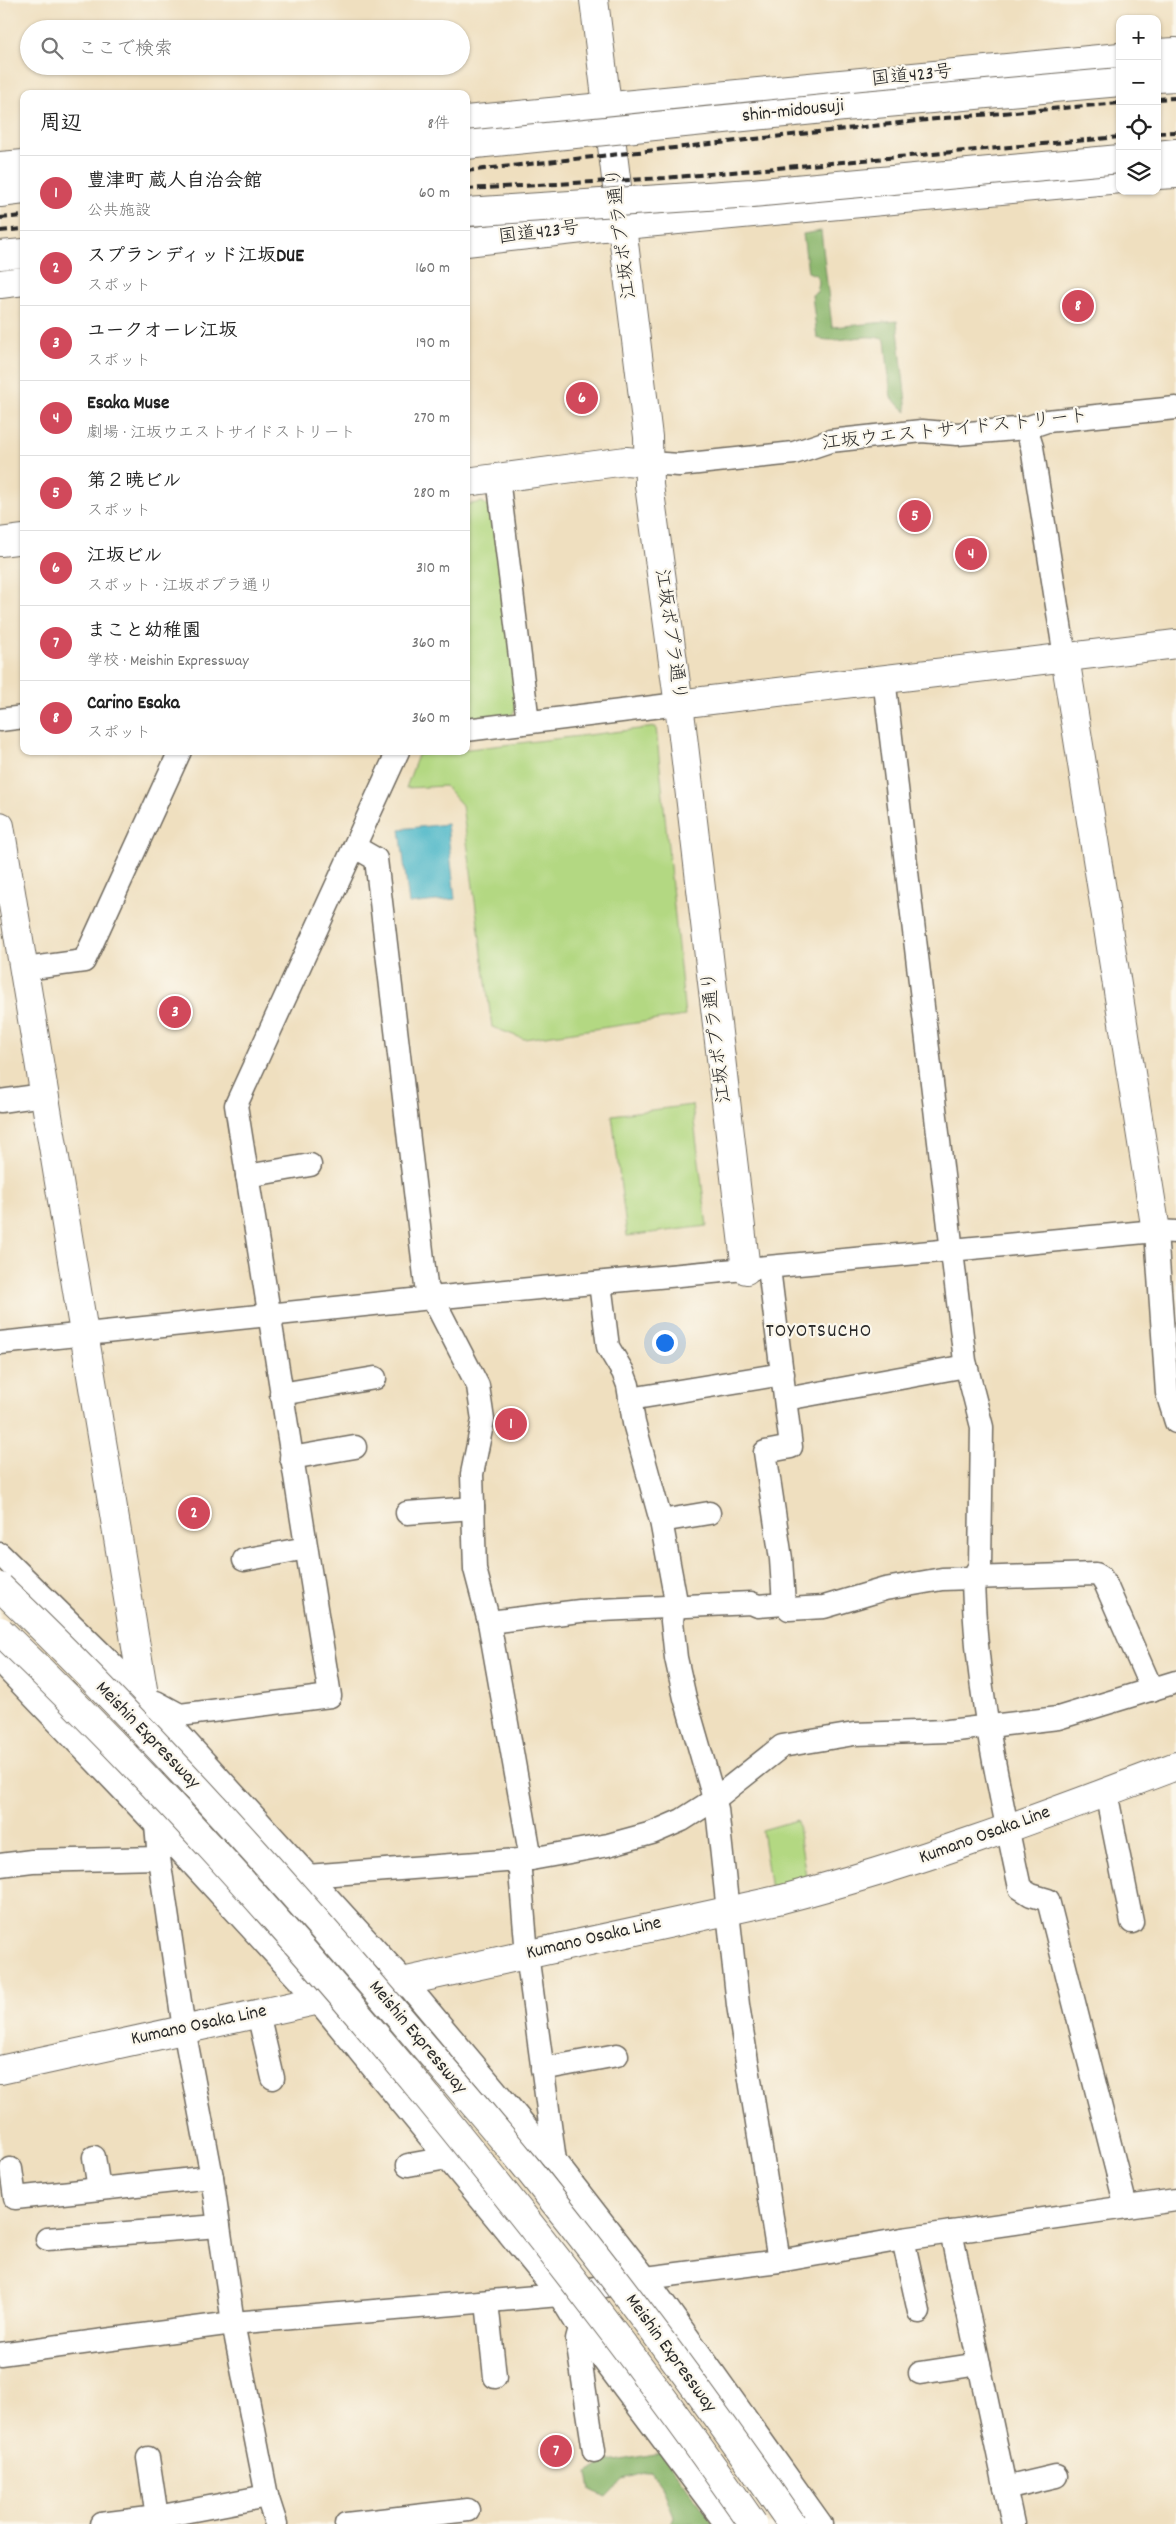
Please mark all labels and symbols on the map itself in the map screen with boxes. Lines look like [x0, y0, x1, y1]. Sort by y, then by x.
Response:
street label: 国道423号 [870, 59, 954, 95]
street label: shin-midousuji [741, 93, 846, 131]
street label: 江坂ポプラ通り [601, 165, 645, 301]
street label: 国道423号 [497, 216, 581, 252]
pin: 8 [1062, 287, 1094, 325]
pin: 6 [566, 379, 598, 417]
street label: 江坂ウエストサイドストリート [820, 404, 1090, 458]
pin: 5 [899, 497, 931, 535]
pin: 4 [955, 535, 987, 573]
street label: 江坂ポプラ通り [646, 567, 692, 703]
street label: 江坂ポプラ通り [696, 969, 740, 1105]
pin: 3 [159, 993, 191, 1031]
district label: TOYOTSUCHO [766, 1318, 872, 1346]
your location [652, 1330, 678, 1356]
pin: 1 [495, 1405, 527, 1443]
pin: 2 [178, 1494, 210, 1532]
street label: Meishin Expressway [88, 1676, 206, 1796]
street label: Kumano Osaka Line [916, 1800, 1054, 1872]
street label: Kumano Osaka Line [524, 1910, 664, 1968]
street label: Meishin Expressway [361, 1975, 473, 2101]
street label: Kumano Osaka Line [129, 1998, 269, 2054]
street label: Meishin Expressway [618, 2289, 723, 2419]
pin: 7 [540, 2432, 572, 2470]

